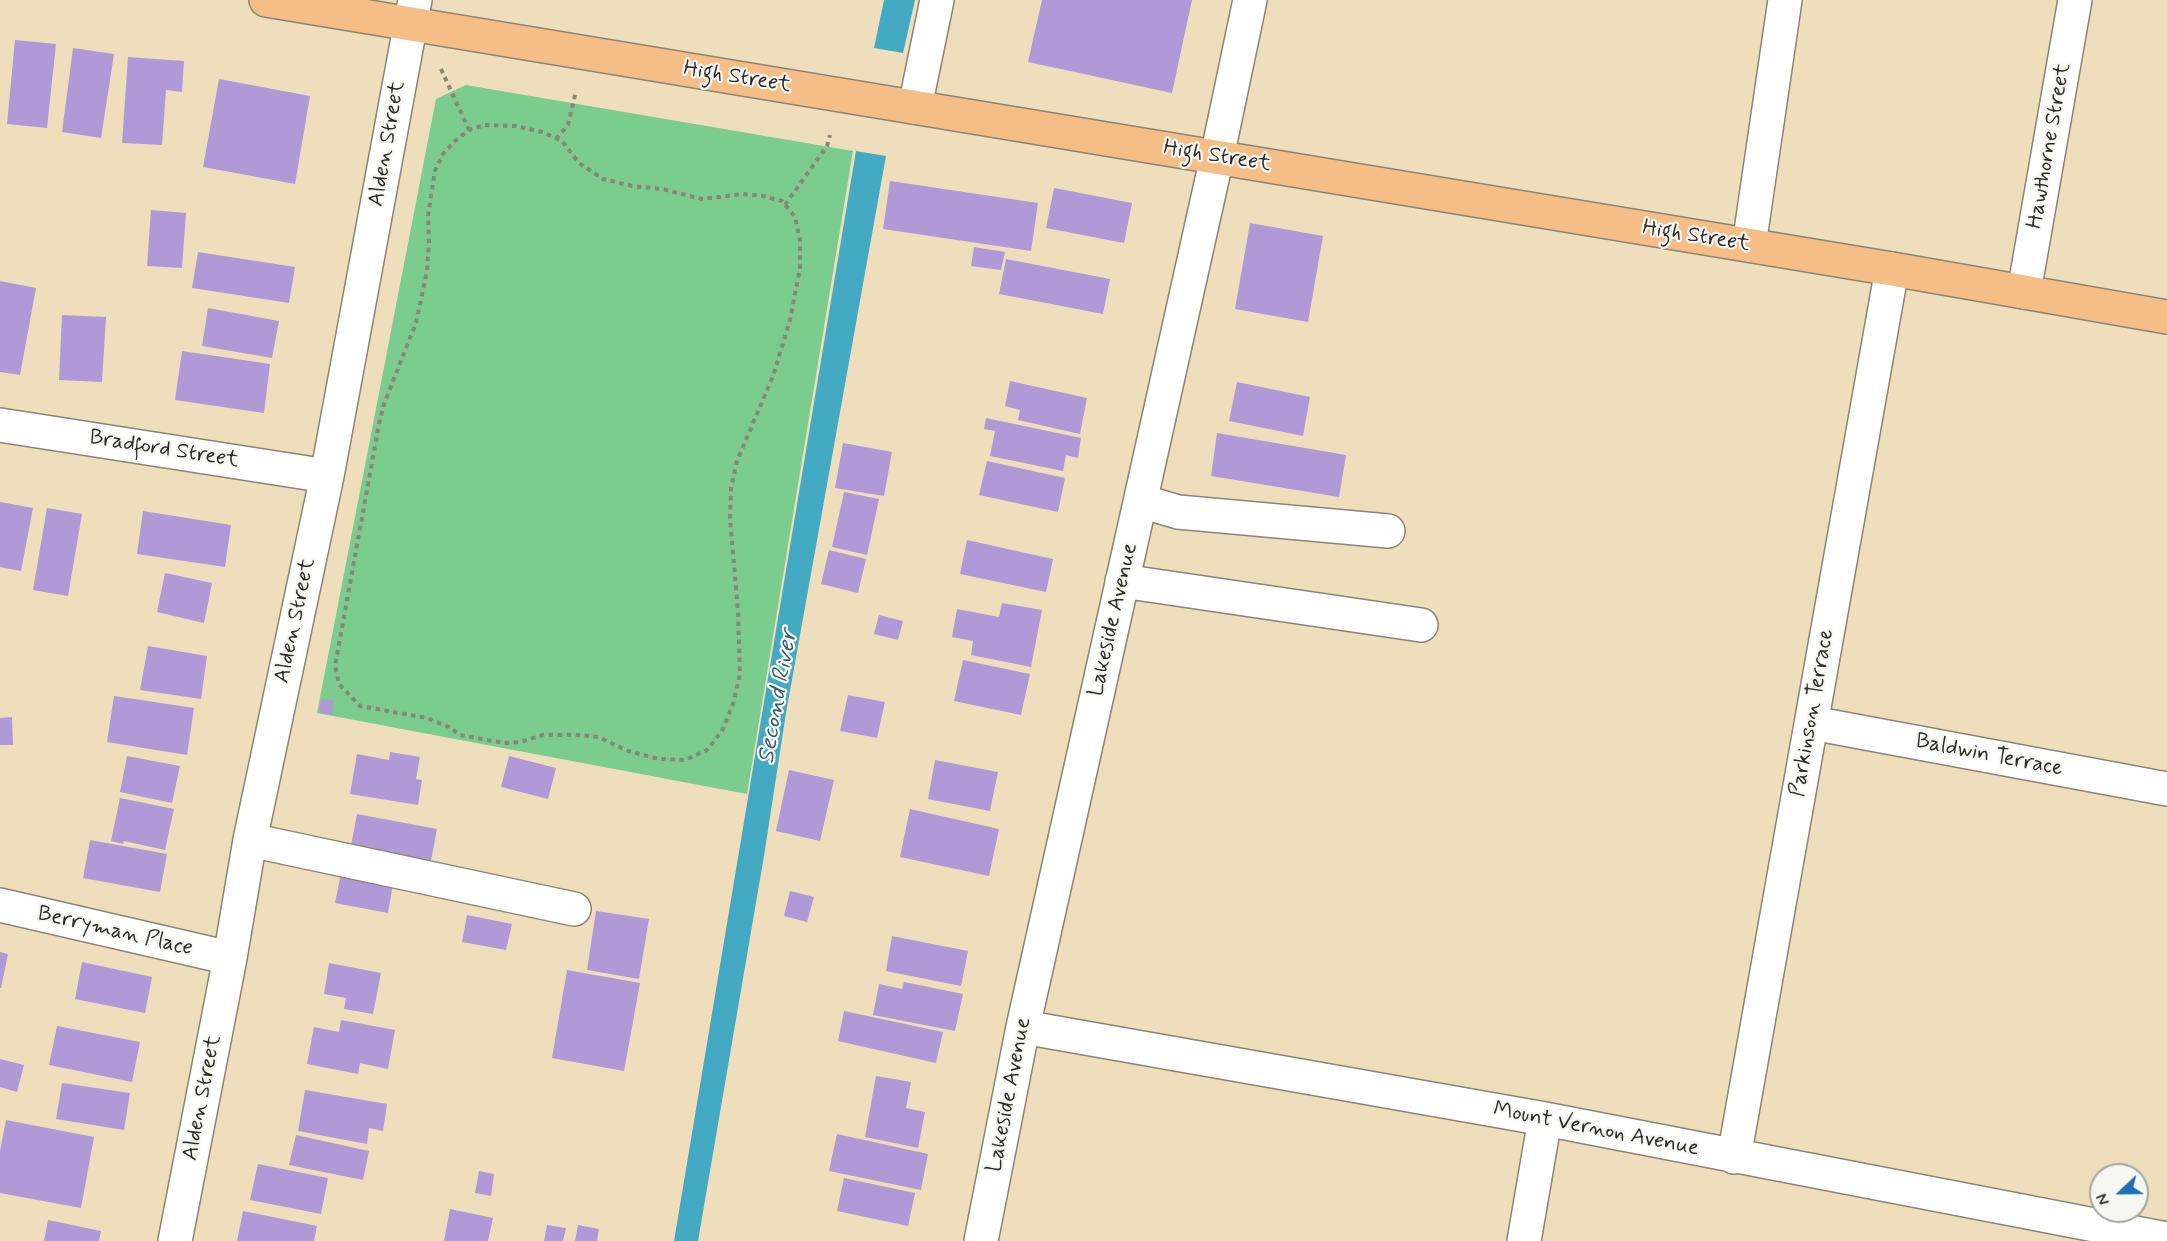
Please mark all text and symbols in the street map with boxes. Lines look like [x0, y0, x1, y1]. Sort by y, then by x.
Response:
street label: High Street [681, 56, 793, 100]
street label: Hawthorne Street [2022, 61, 2078, 231]
street label: Alden Street [364, 79, 412, 209]
street label: High Street [1161, 135, 1273, 179]
street label: High Street [1640, 215, 1752, 259]
street label: Bradford Street [87, 425, 241, 475]
street label: Lakeside Avenue [1084, 541, 1144, 699]
street label: Alden Street [270, 556, 322, 686]
street label: Parkinson Terrace [1785, 627, 1841, 799]
water label: Second River [753, 628, 805, 766]
street label: Baldwin Terrace [1913, 729, 2065, 783]
street label: Berryman Place [35, 901, 195, 963]
street label: Lakeside Avenue [982, 1016, 1038, 1174]
street label: Alden Street [178, 1033, 228, 1163]
street label: Mount Vernon Avenue [1491, 1097, 1701, 1163]
north arrow [2089, 1163, 2149, 1223]
text: N [2092, 1190, 2115, 1208]

